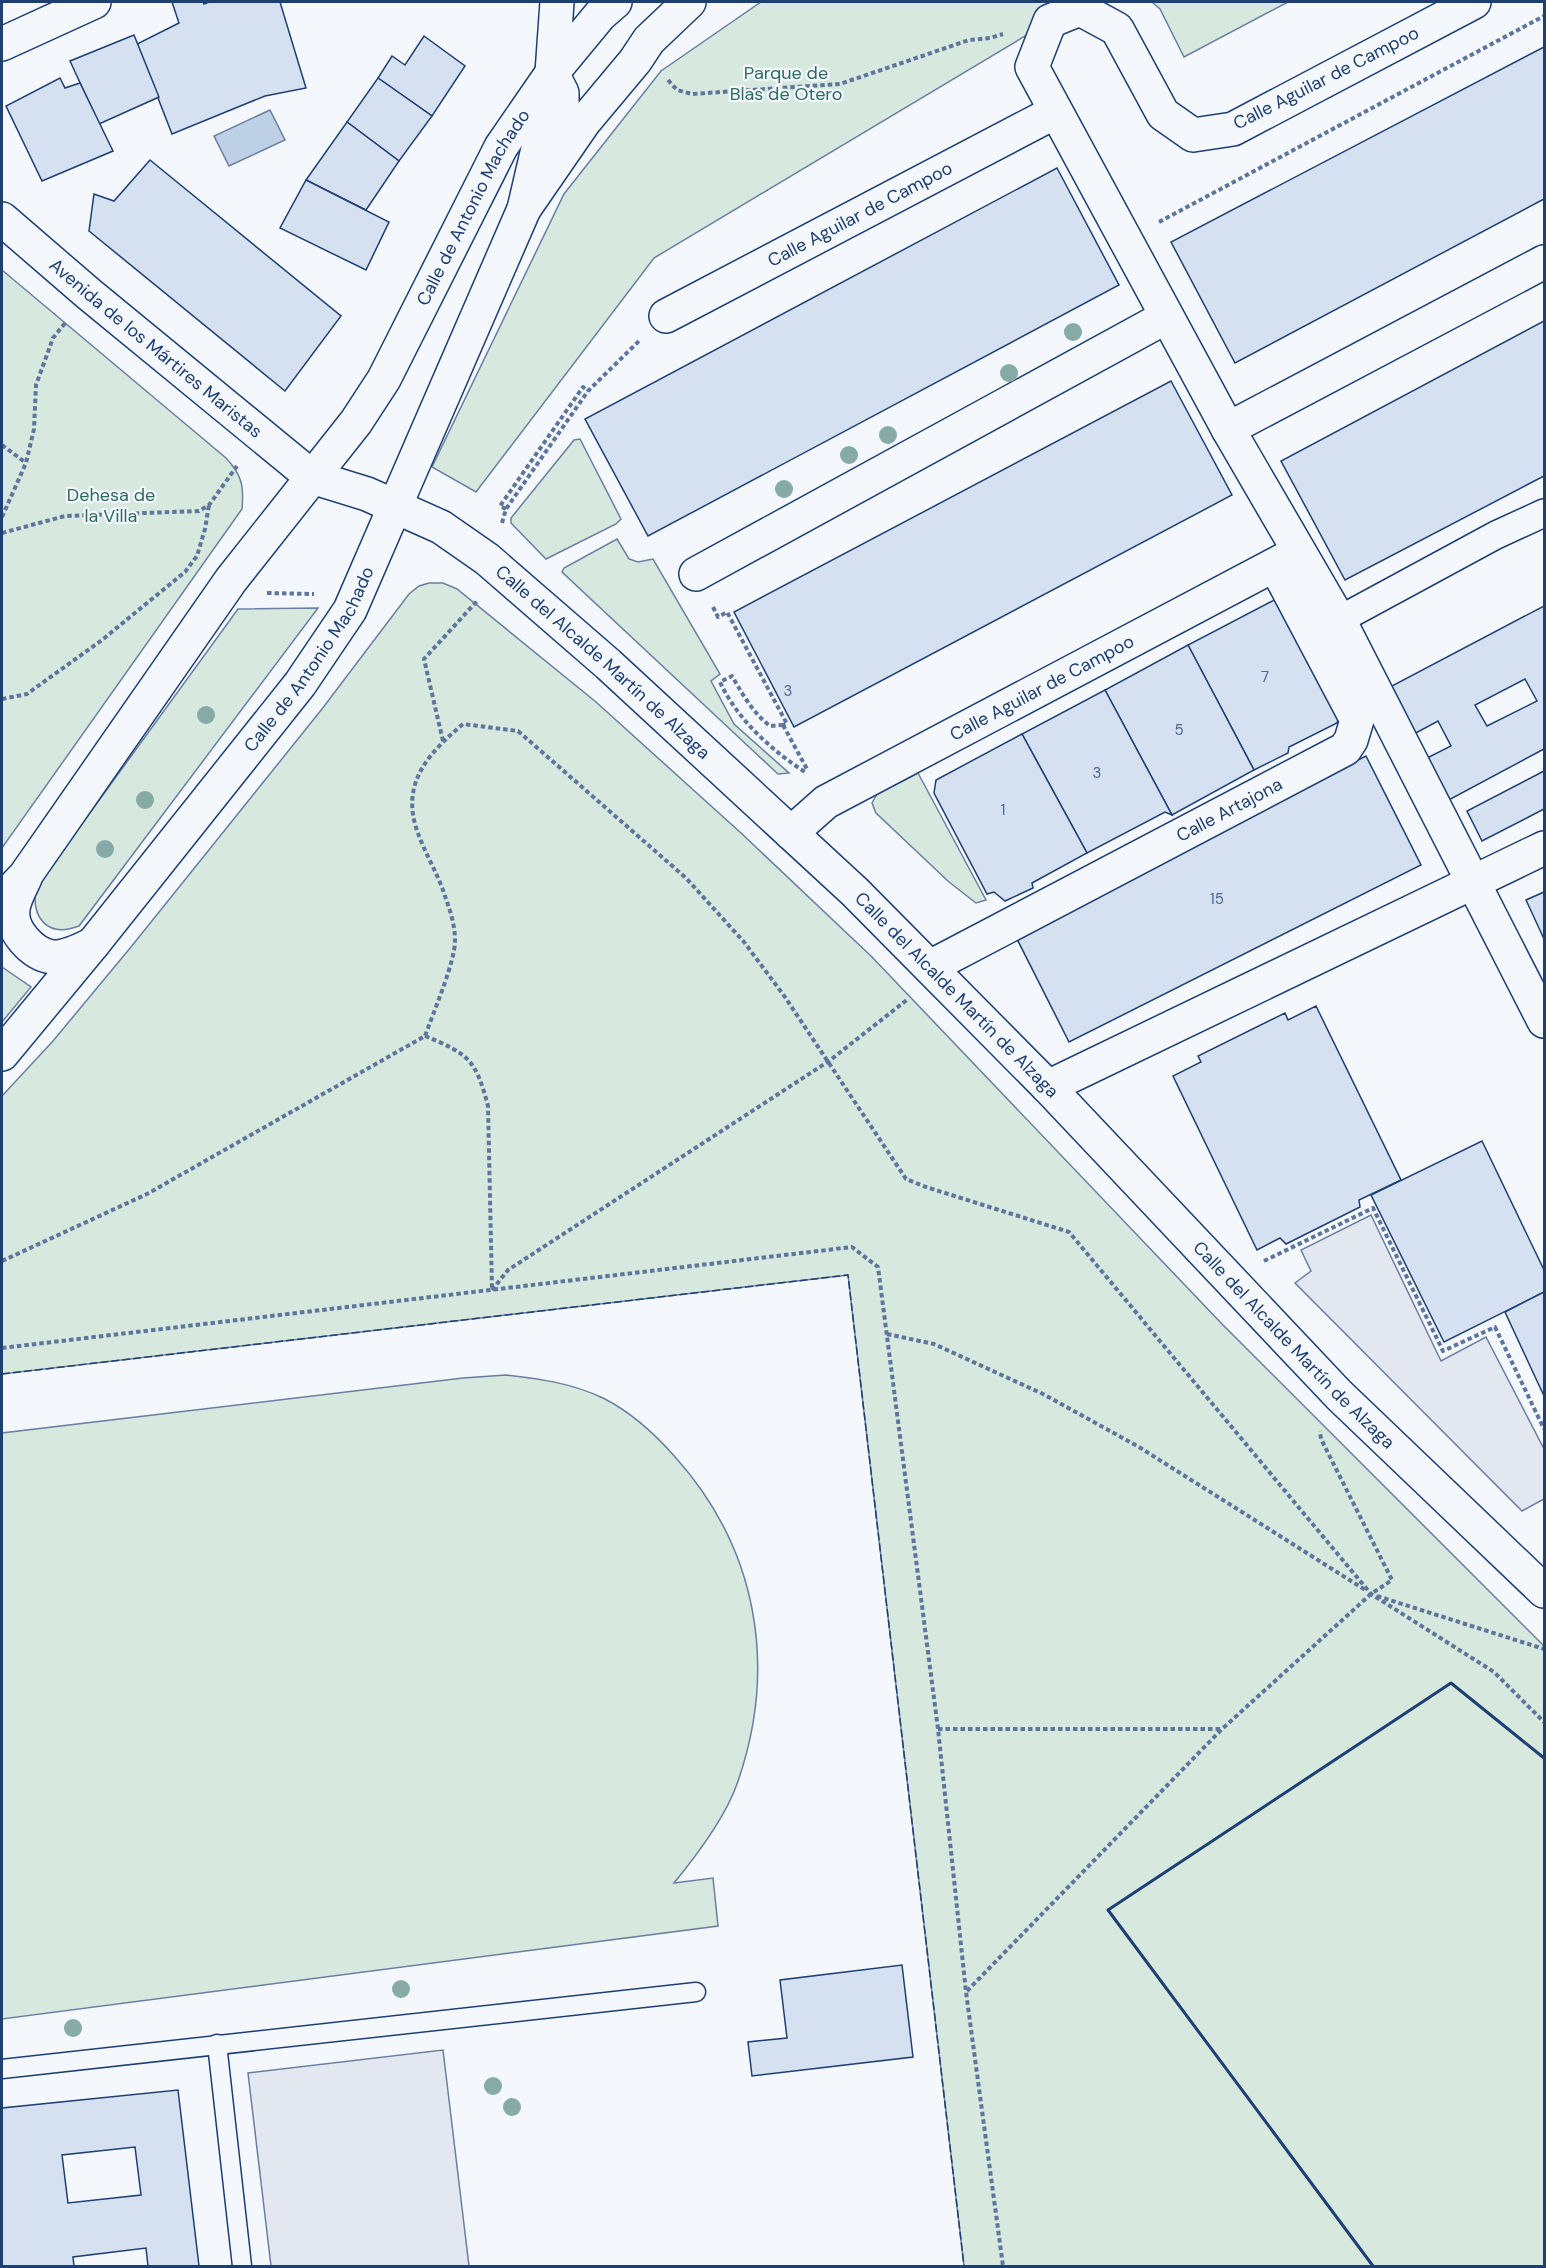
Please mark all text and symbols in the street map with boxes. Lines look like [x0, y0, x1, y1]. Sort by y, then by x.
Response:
street label: Calle Aguilar de Campoo [1229, 21, 1423, 135]
park label: Parque de Blas de Otero [730, 61, 842, 106]
street label: Calle de Antonio Machado [411, 105, 535, 310]
street label: Calle Aguilar de Campoo [763, 156, 956, 273]
street label: Avenida de los Mártires Maristas [44, 253, 267, 443]
park label: Dehesa de la Villa [67, 483, 155, 528]
street label: Calle del Alcalde Martín de Alzaga [490, 560, 715, 764]
street label: Calle de Antonio Machado [238, 563, 379, 757]
street label: Calle Aguilar de Campoo [946, 629, 1138, 746]
house number: 7 [1261, 667, 1269, 687]
house number: 3 [784, 681, 792, 701]
house number: 5 [1174, 720, 1184, 740]
house number: 3 [1093, 763, 1101, 783]
street label: Calle Artajona [1172, 772, 1286, 848]
house number: 1 [1001, 800, 1005, 820]
street label: Calle del Alcalde Martín de Alzaga [850, 887, 1064, 1103]
house number: 15 [1210, 889, 1224, 909]
street label: Calle del Alcalde Martín de Alzaga [1188, 1236, 1400, 1454]

